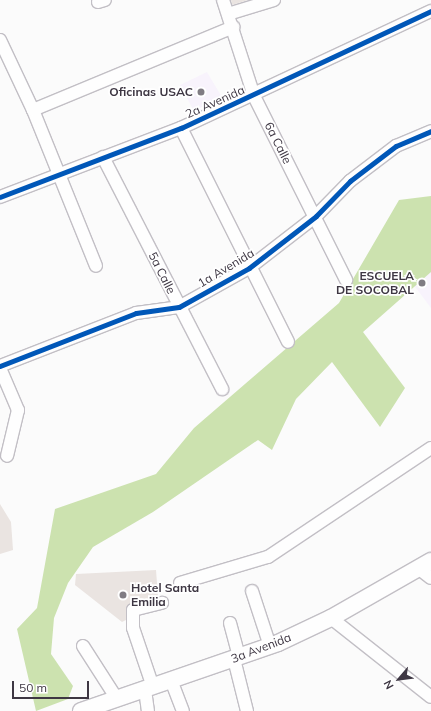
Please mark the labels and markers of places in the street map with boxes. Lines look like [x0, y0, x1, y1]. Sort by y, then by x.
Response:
place label: Oficinas USAC [109, 85, 193, 99]
marker: Oficinas USAC [196, 87, 206, 97]
place label: ESCUELA DE SOCOBAL [336, 269, 414, 297]
marker: ESCUELA DE SOCOBAL [417, 278, 427, 288]
place label: Hotel Santa Emilia [131, 581, 199, 609]
marker: Hotel Santa Emilia [118, 590, 128, 600]

